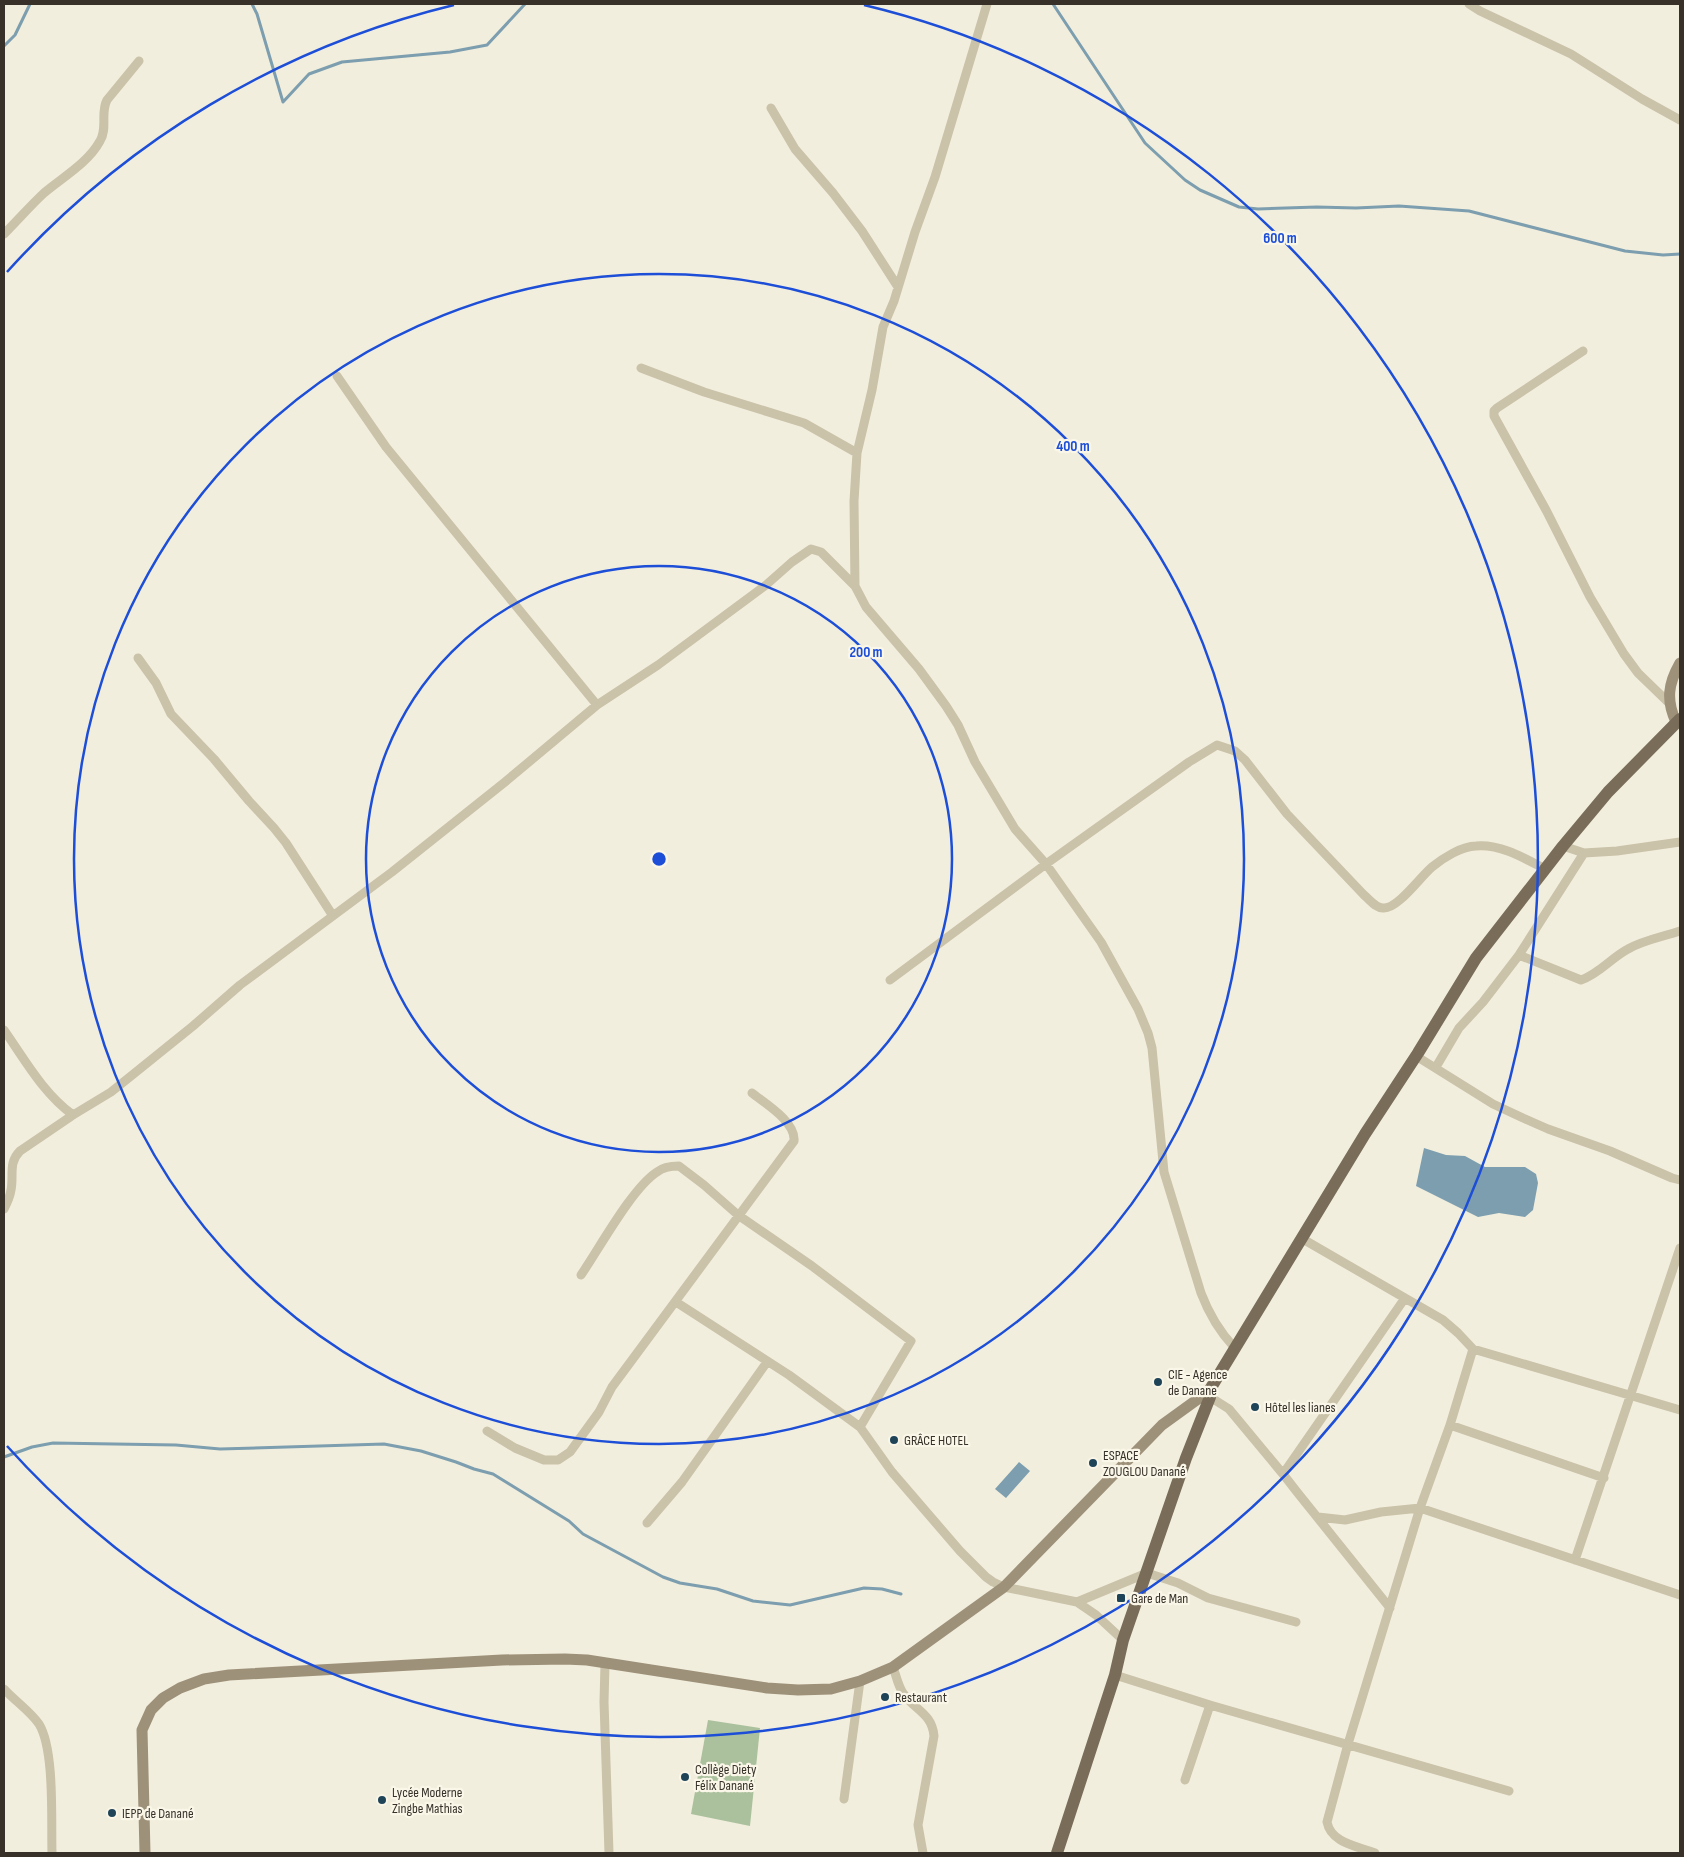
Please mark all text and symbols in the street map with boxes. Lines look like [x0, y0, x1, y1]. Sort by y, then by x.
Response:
text: 600 m [1263, 229, 1297, 248]
text: 400 m [1056, 437, 1090, 456]
text: 200 m [849, 643, 883, 662]
centre of rings [650, 850, 668, 868]
place label: CIE - Agence de Danane [1168, 1366, 1228, 1399]
marker: CIE - Agence de Danane [1152, 1376, 1164, 1388]
place label: Hôtel les lianes [1265, 1399, 1336, 1416]
marker: Hôtel les lianes [1249, 1401, 1261, 1413]
place label: GRÂCE HOTEL [904, 1432, 968, 1449]
marker: GRÂCE HOTEL [888, 1434, 900, 1446]
place label: ESPACE ZOUGLOU Danané [1103, 1447, 1186, 1480]
marker: ESPACE ZOUGLOU Danané [1087, 1457, 1099, 1469]
place label: Gare de Man [1131, 1590, 1188, 1607]
marker: Gare de Man [1115, 1592, 1127, 1604]
place label: Restaurant [895, 1689, 947, 1706]
marker: Restaurant [879, 1691, 891, 1703]
place label: Collège Diety Félix Danané [695, 1761, 757, 1794]
marker: Collège Diety Félix Danané [679, 1771, 691, 1783]
place label: Lycée Moderne Zingbe Mathias [392, 1784, 463, 1817]
marker: Lycée Moderne Zingbe Mathias [376, 1794, 388, 1806]
place label: IEPP de Danané [122, 1805, 194, 1822]
marker: IEPP de Danané [106, 1807, 118, 1819]

